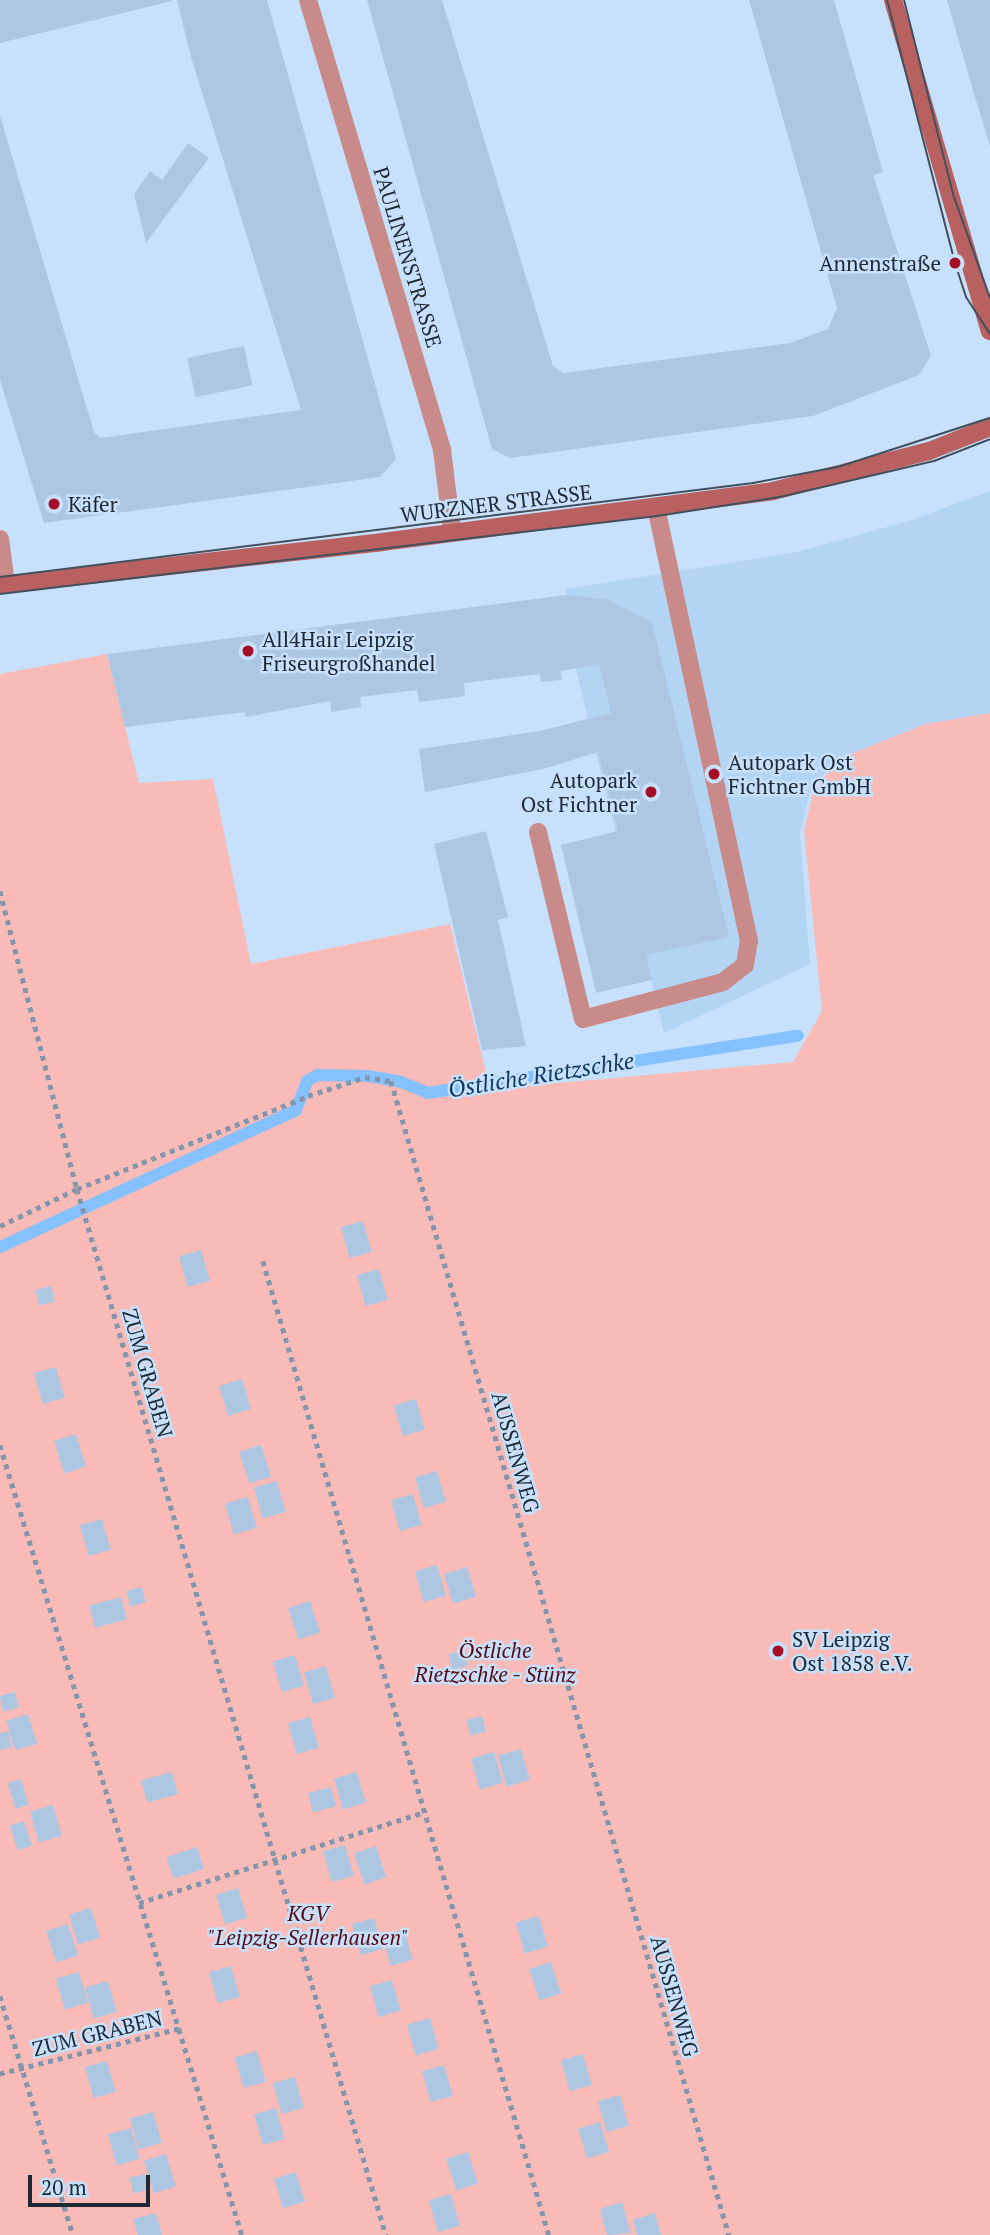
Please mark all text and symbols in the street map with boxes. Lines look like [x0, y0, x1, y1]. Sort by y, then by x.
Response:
street label: PAULINENSTRASSE [368, 163, 448, 351]
place label: Annenstraße [819, 250, 941, 276]
marker: Annenstraße [947, 255, 963, 271]
street label: WURZNER STRASSE [399, 479, 593, 527]
place label: Käfer [68, 491, 118, 517]
marker: Käfer [46, 496, 62, 512]
place label: All4Hair Leipzig Friseurgroßhandel [262, 626, 436, 676]
marker: All4Hair Leipzig Friseurgroßhandel [240, 643, 256, 659]
place label: Autopark Ost Fichtner GmbH [728, 749, 871, 799]
marker: Autopark Ost Fichtner GmbH [706, 766, 722, 782]
place label: Autopark Ost Fichtner [521, 767, 637, 817]
marker: Autopark Ost Fichtner [643, 784, 659, 800]
water label: Östliche Rietzschke [446, 1047, 636, 1103]
street label: ZUM GRABEN [118, 1306, 178, 1440]
street label: AUSSENWEG [487, 1389, 545, 1515]
place label: SV Leipzig Ost 1858 e.V. [792, 1626, 913, 1676]
park label: Östliche Rietzschke - Stünz [414, 1637, 576, 1687]
marker: SV Leipzig Ost 1858 e.V. [770, 1643, 786, 1659]
park label: KGV "Leipzig-Sellerhausen" [208, 1900, 408, 1950]
street label: AUSSENWEG [646, 1933, 704, 2059]
street label: ZUM GRABEN [29, 2005, 165, 2061]
scale bar [32, 2162, 154, 2206]
text: 20 m [41, 2173, 87, 2201]

